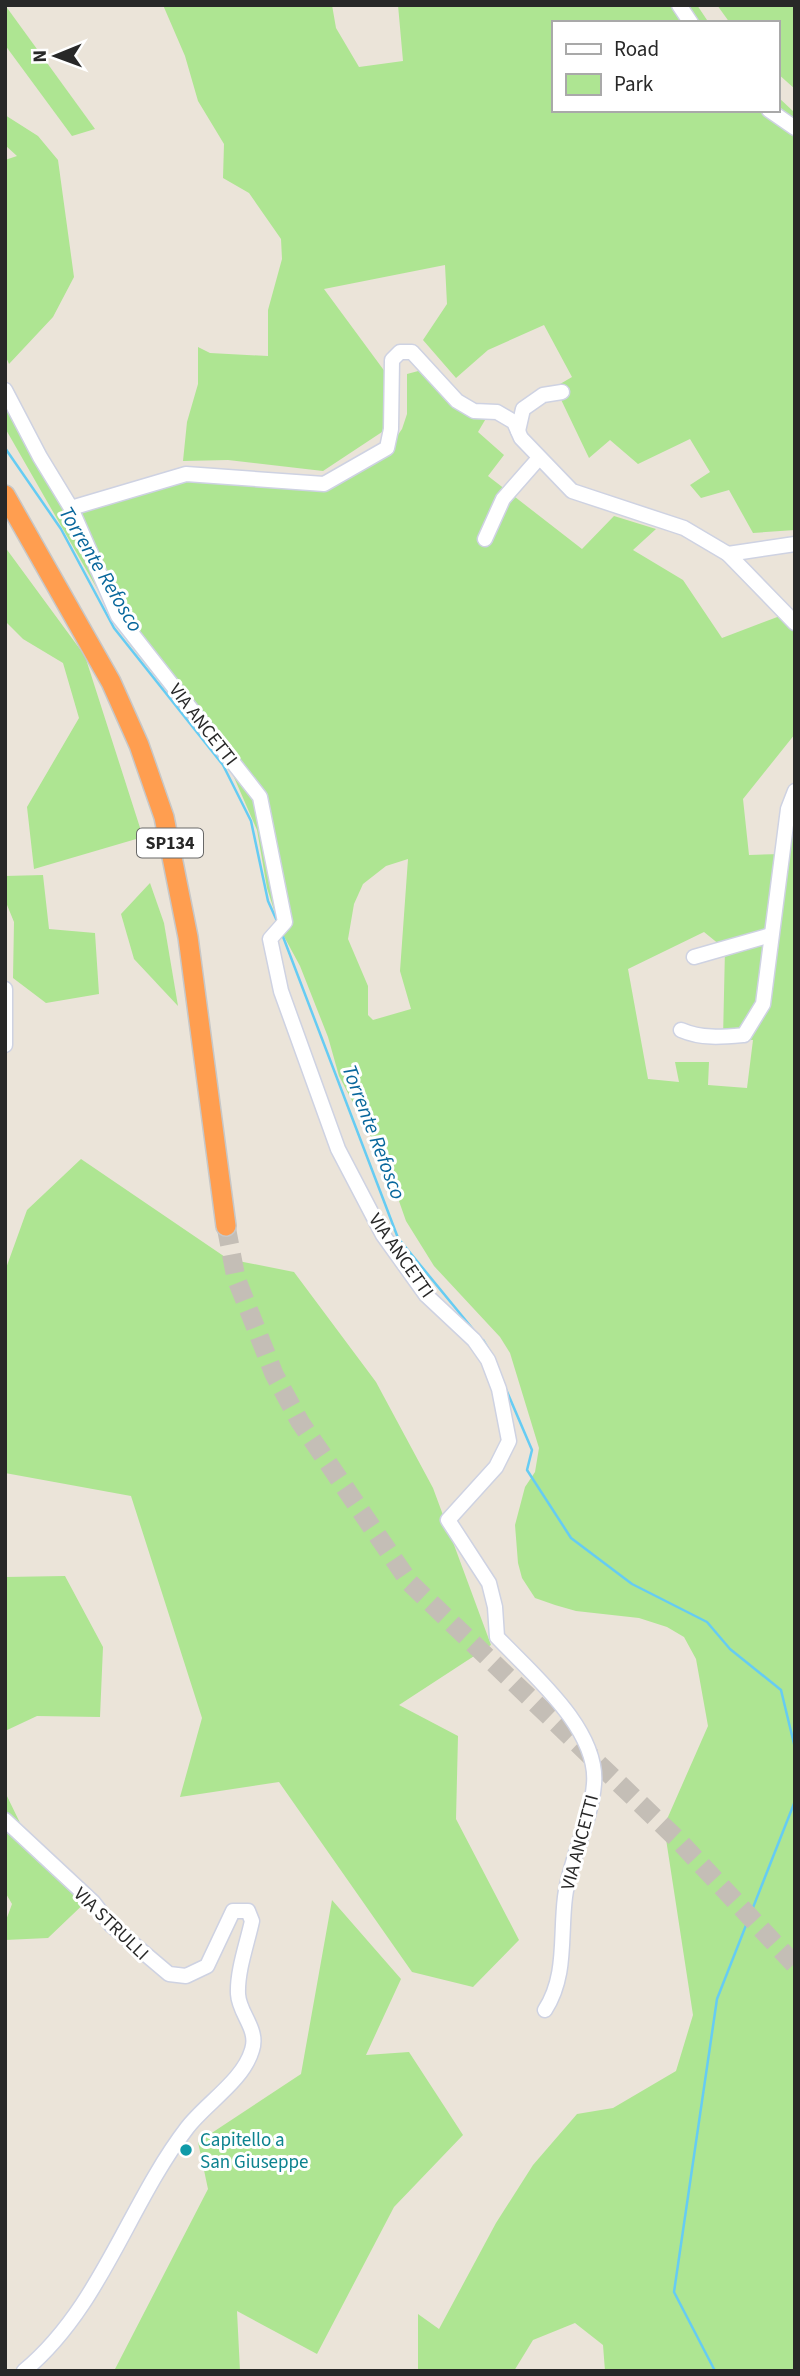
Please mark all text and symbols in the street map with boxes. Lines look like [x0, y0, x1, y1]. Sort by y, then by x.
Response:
north arrow [21, 21, 91, 91]
legend [552, 21, 779, 112]
text: Road [614, 34, 659, 64]
text: N [27, 50, 54, 63]
text: Park [614, 69, 654, 99]
water label: Torrente Refosco [52, 500, 150, 638]
street label: VIA ANCETTI [162, 678, 244, 772]
road number: SP134 [137, 828, 203, 858]
water label: Torrente Refosco [335, 1060, 413, 1204]
street label: VIA ANCETTI [362, 1208, 440, 1304]
street label: VIA ANCETTI [555, 1792, 606, 1893]
street label: VIA STRULLI [67, 1881, 155, 1967]
place label: Capitello a San Giuseppe [200, 2127, 309, 2176]
marker: Capitello a San Giuseppe [178, 2142, 194, 2158]

